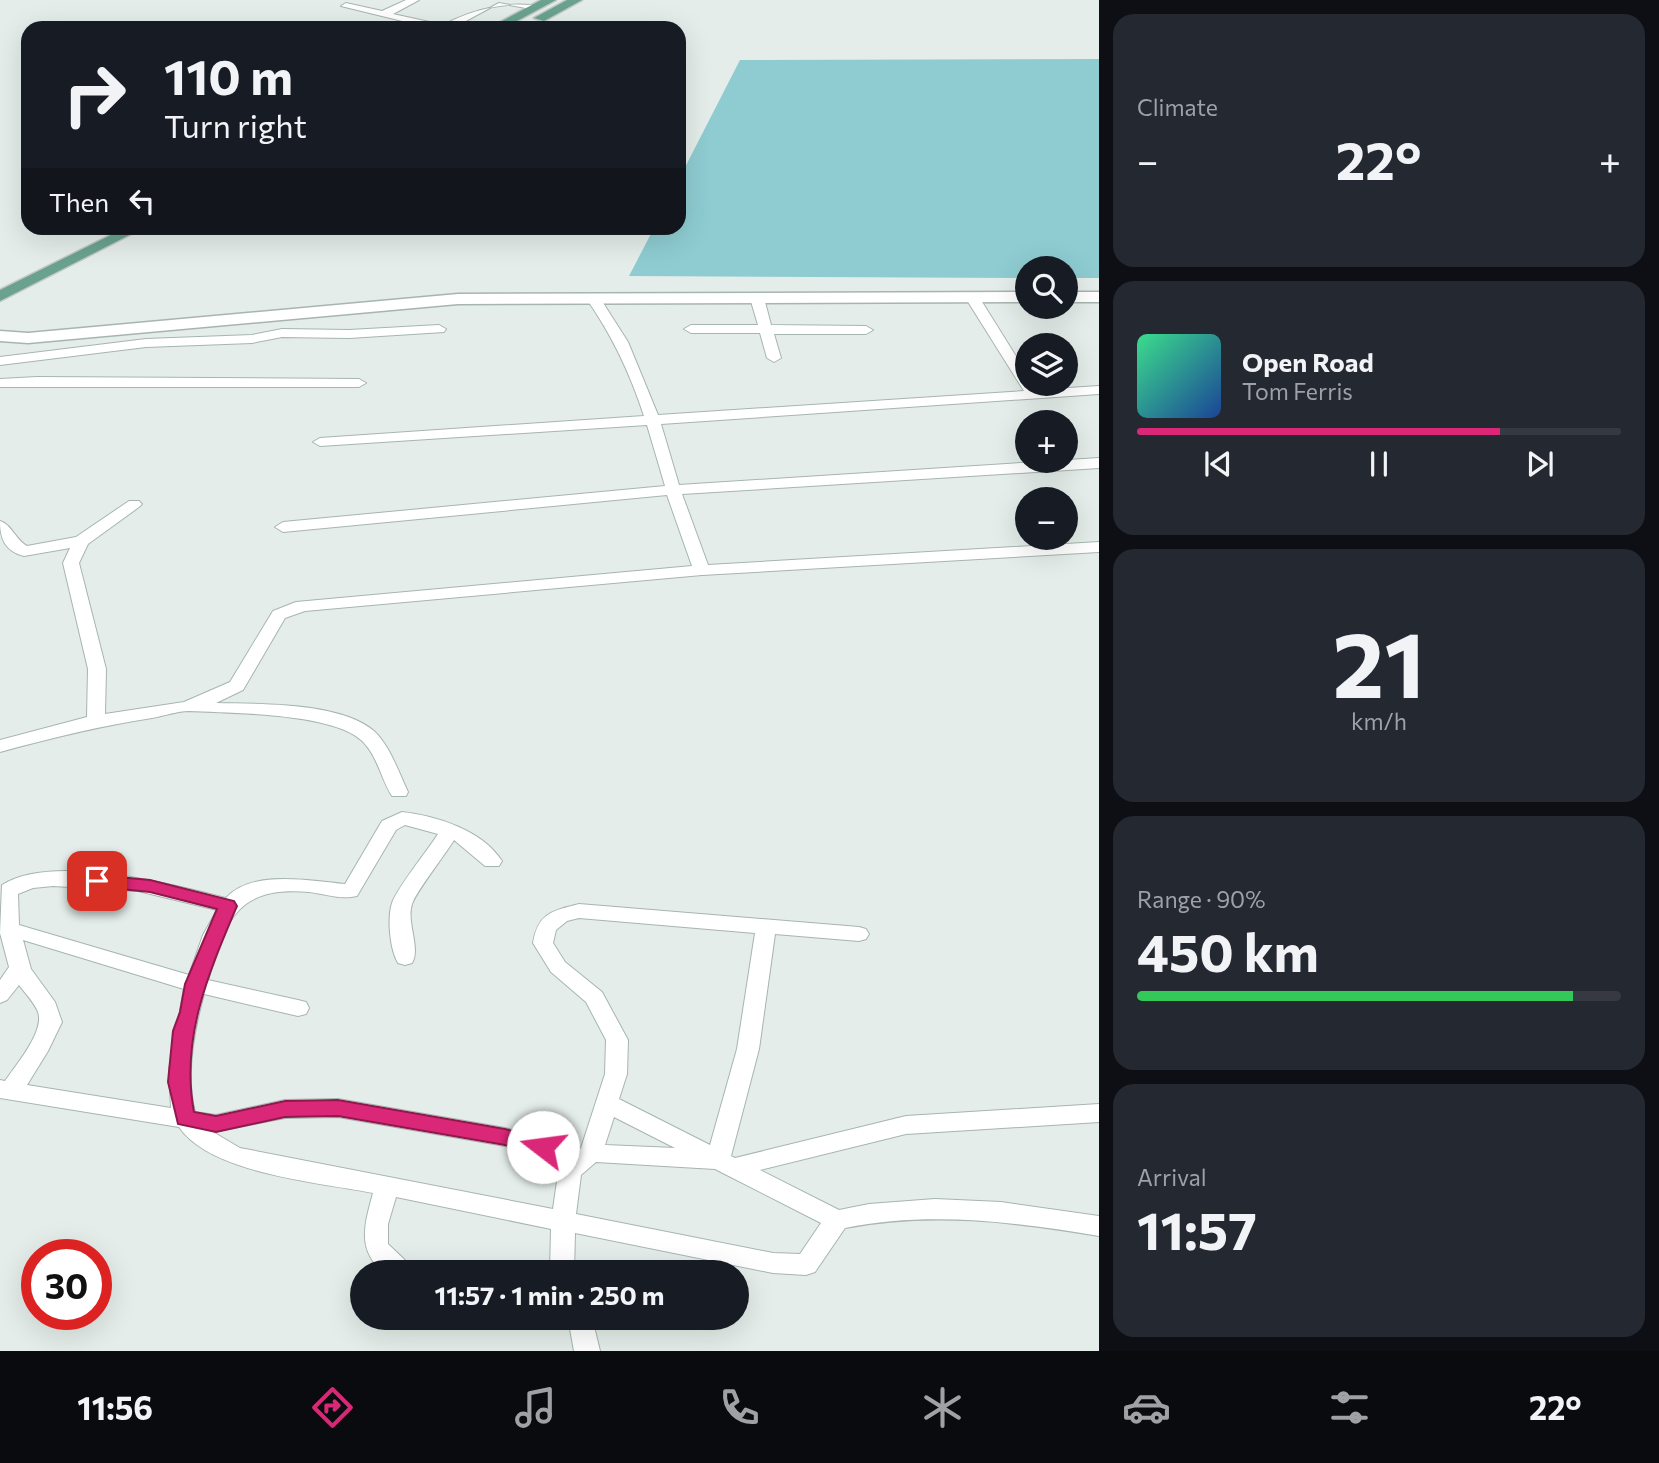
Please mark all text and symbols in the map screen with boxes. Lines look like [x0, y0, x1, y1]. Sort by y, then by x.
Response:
text: 110 m [164, 45, 293, 105]
icon: right [49, 49, 140, 140]
text: Climate [1137, 93, 1218, 121]
text: Turn right [164, 105, 307, 145]
text: 22° [1336, 127, 1421, 191]
text: − [1137, 136, 1159, 183]
text: + [1599, 136, 1621, 183]
icon: left [123, 182, 161, 220]
text: Then [49, 186, 109, 217]
map controls [1015, 256, 1078, 550]
button: search [1015, 256, 1078, 319]
button: layers [1015, 333, 1078, 396]
text: Open Road [1242, 346, 1374, 377]
text: Tom Ferris [1242, 377, 1353, 405]
button: + [1015, 410, 1078, 473]
icon: previous [1199, 445, 1237, 483]
icon: pause [1360, 445, 1398, 483]
icon: next [1521, 445, 1559, 483]
button: − [1015, 487, 1078, 550]
text: 21 [1333, 605, 1425, 717]
text: km/h [1351, 707, 1407, 735]
pin [67, 851, 127, 911]
icon: arrive [78, 862, 116, 900]
text: Range · 90% [1137, 885, 1265, 913]
text: 450 km [1137, 919, 1319, 983]
position arrow [506, 1110, 580, 1184]
text: Arrival [1137, 1163, 1207, 1191]
text: 11:57 [1137, 1197, 1257, 1261]
speed limit sign: 30 [21, 1239, 112, 1330]
text: 11:57 · 1 min · 250 m [434, 1279, 665, 1310]
icon: directions [308, 1383, 357, 1432]
icon: music [511, 1383, 560, 1432]
icon: phone [715, 1383, 764, 1432]
icon: climate [918, 1383, 967, 1432]
icon: car [1122, 1383, 1171, 1432]
icon: filters [1325, 1383, 1374, 1432]
text: 11:56 [77, 1387, 153, 1427]
text: 22° [1529, 1387, 1582, 1427]

